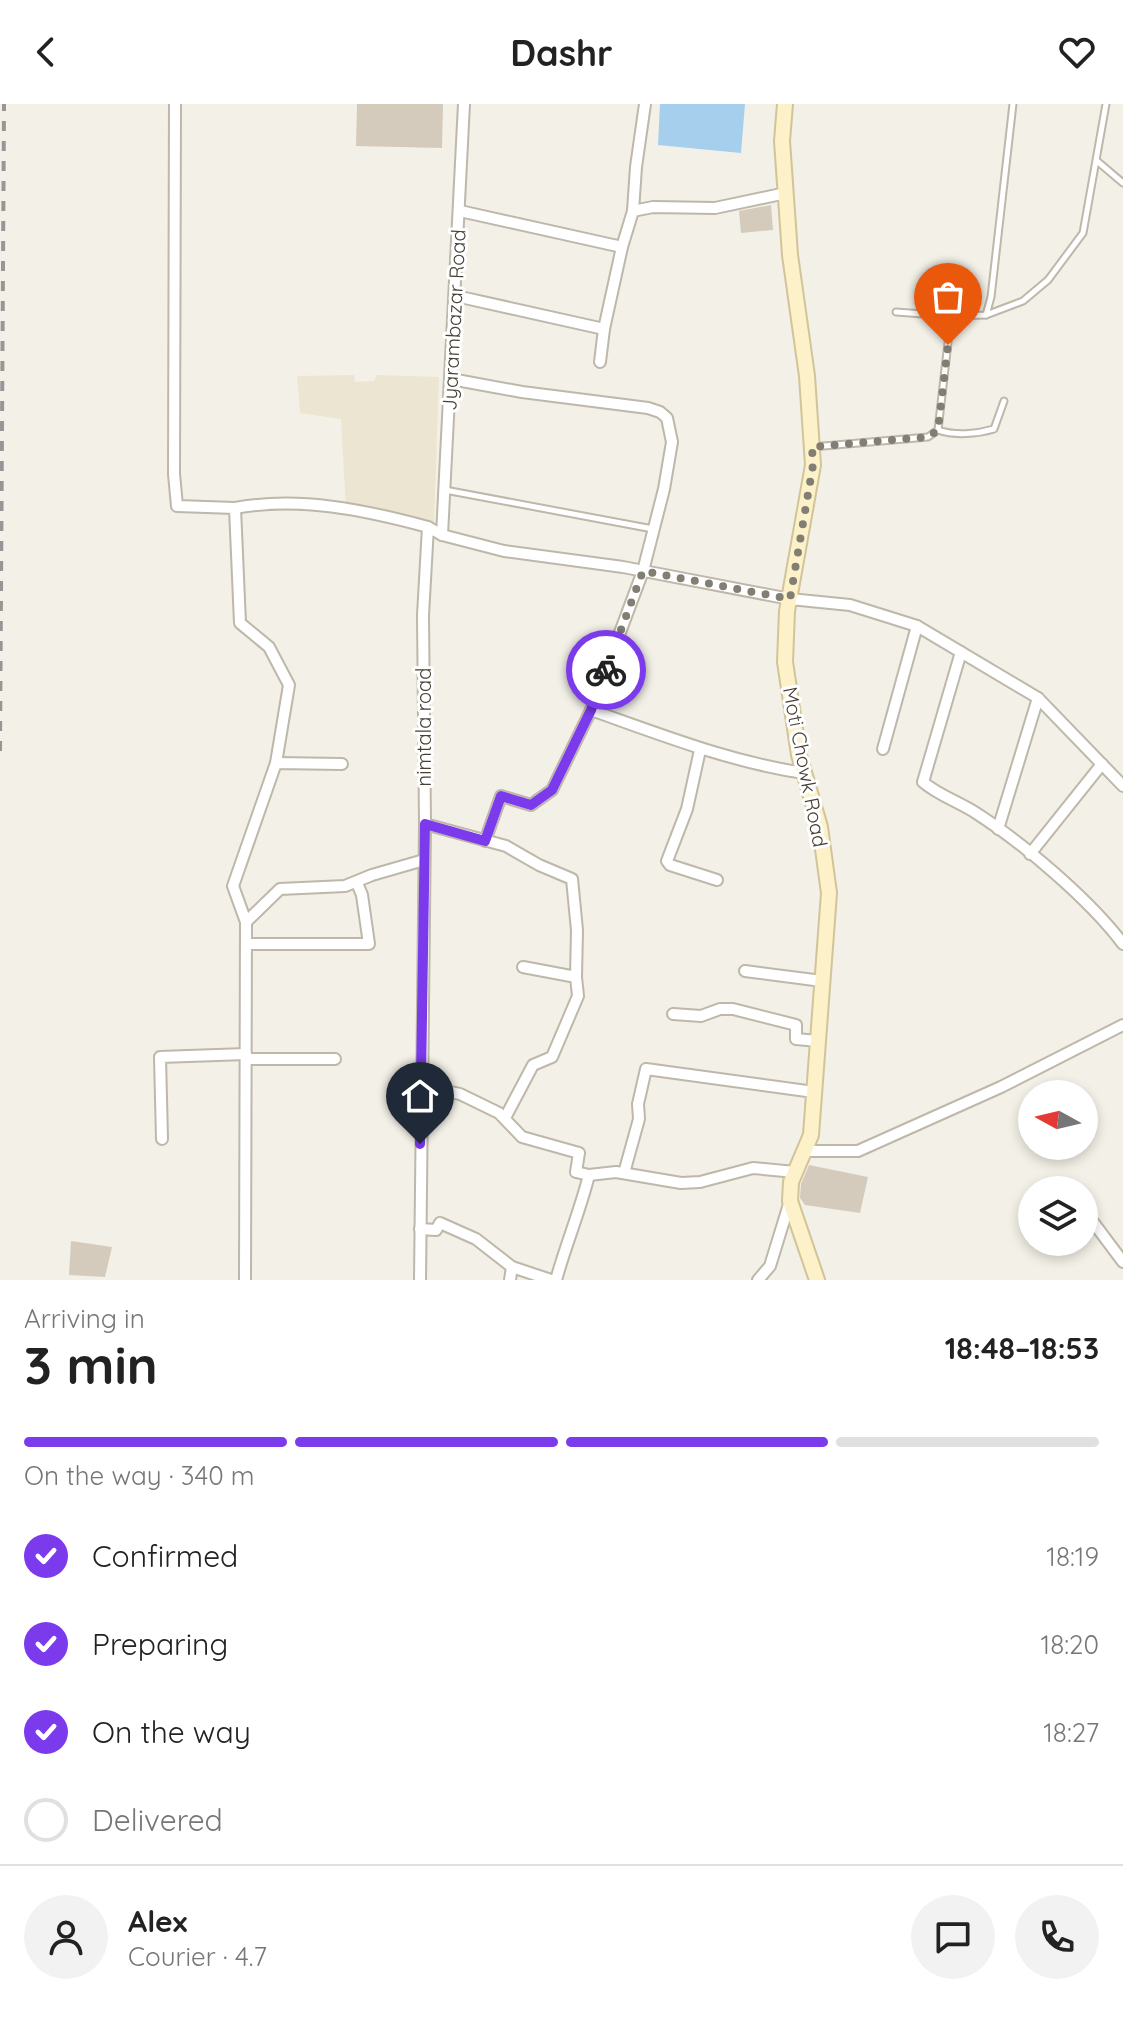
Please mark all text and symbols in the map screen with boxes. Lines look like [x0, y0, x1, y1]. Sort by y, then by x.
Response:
icon: back [24, 30, 68, 74]
text: Dashr [510, 30, 613, 75]
icon: heart [1055, 30, 1099, 74]
street label: Jyarambazar Road [436, 229, 471, 411]
pin [914, 263, 982, 345]
icon: bag [926, 275, 970, 319]
courier [566, 630, 646, 710]
icon: bike [584, 648, 628, 692]
street label: nimtala road [411, 668, 436, 786]
street label: Moti Chowk Road [778, 685, 833, 849]
pin [386, 1062, 454, 1144]
icon: home [398, 1074, 442, 1118]
north arrow [1018, 1080, 1098, 1160]
map controls [1018, 1080, 1098, 1256]
button: layers [1018, 1176, 1098, 1256]
text: Arriving in [24, 1302, 145, 1335]
text: 18:48–18:53 [945, 1329, 1099, 1367]
text: 3 min [24, 1332, 158, 1397]
text: On the way · 340 m [24, 1459, 254, 1492]
icon: check [24, 1534, 68, 1578]
text: Confirmed [92, 1537, 238, 1575]
text: 18:19 [1046, 1540, 1099, 1573]
icon: check [24, 1622, 68, 1666]
text: Preparing [92, 1625, 228, 1663]
text: 18:20 [1041, 1628, 1099, 1661]
icon: check [24, 1710, 68, 1754]
text: On the way [92, 1713, 251, 1751]
text: 18:27 [1043, 1716, 1099, 1749]
text: Delivered [92, 1801, 223, 1839]
button: person [24, 1895, 108, 1979]
button: chat [911, 1895, 995, 1979]
button: phone [1015, 1895, 1099, 1979]
text: Alex [128, 1902, 187, 1940]
text: Courier · 4.7 [128, 1940, 267, 1973]

